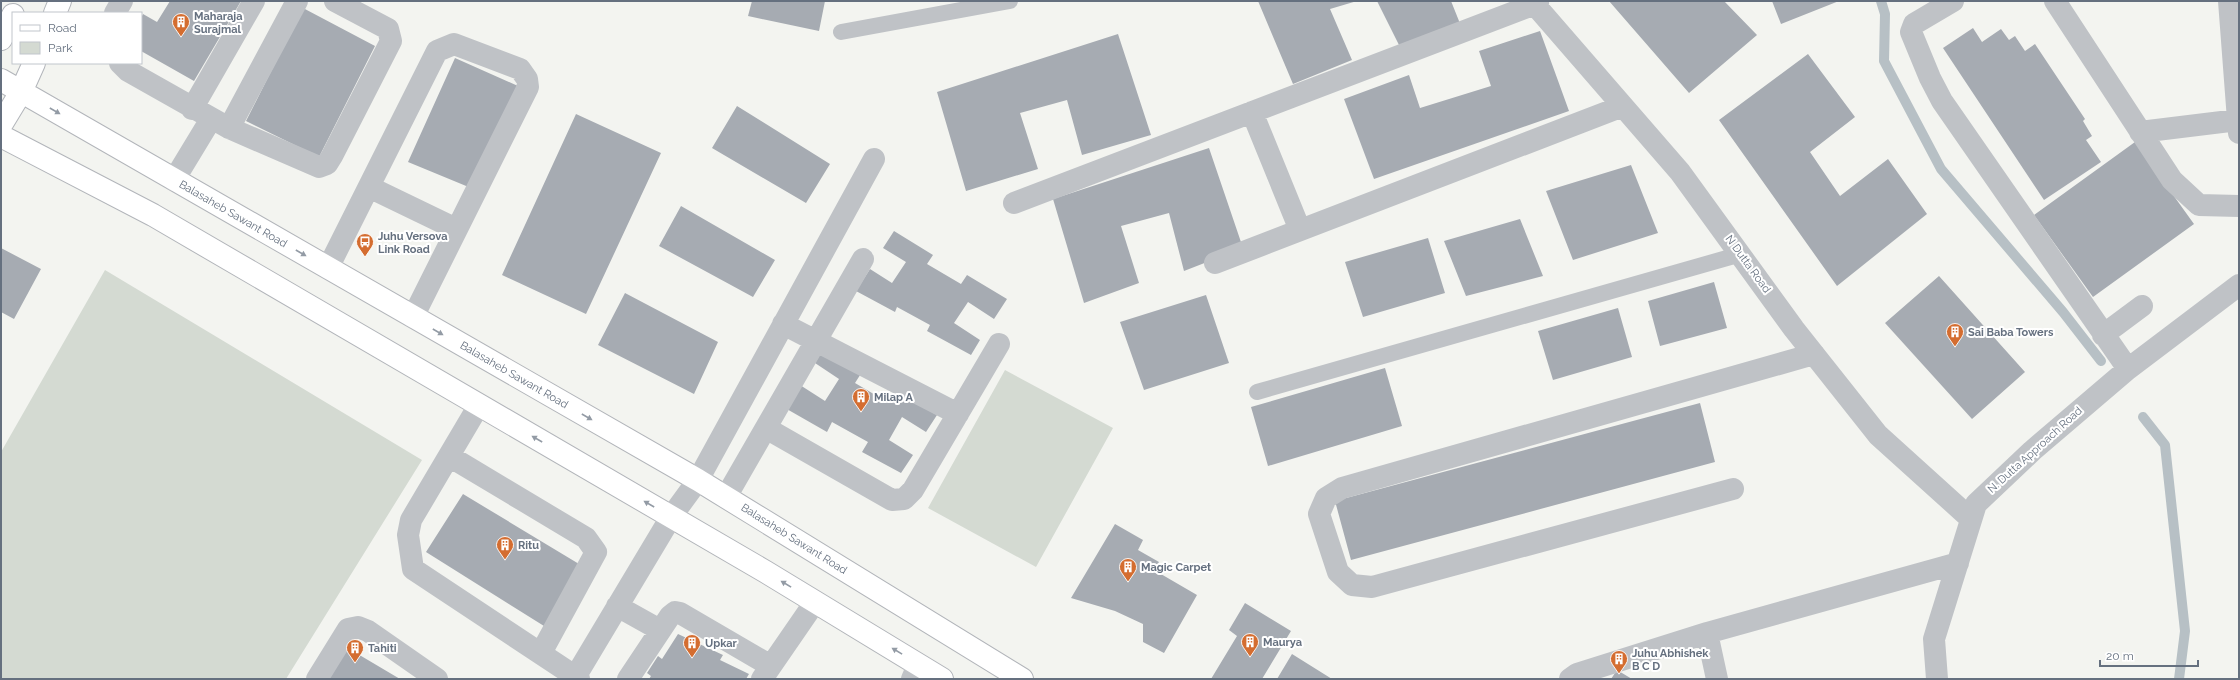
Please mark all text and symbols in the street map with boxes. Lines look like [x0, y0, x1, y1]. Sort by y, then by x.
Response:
place label: Maharaja Surajmal [194, 10, 242, 36]
legend [12, 12, 142, 64]
building icon: Maharaja Surajmal [171, 12, 191, 37]
text: Road [48, 21, 77, 35]
text: Park [48, 41, 73, 55]
one-way arrow [49, 108, 61, 115]
street label: Balasaheb Sawant Road [177, 178, 289, 250]
place label: Juhu Versova Link Road [378, 230, 447, 256]
bus stop icon: Juhu Versova Link Road [355, 232, 375, 257]
street label: N Dutta Road [1723, 233, 1773, 296]
one-way arrow [295, 249, 307, 256]
building icon: Sai Baba Towers [1945, 322, 1965, 347]
place label: Sai Baba Towers [1968, 326, 2054, 339]
one-way arrow [432, 328, 444, 335]
street label: Balasaheb Sawant Road [458, 339, 570, 411]
building icon: Milap A [851, 387, 871, 412]
place label: Milap A [874, 391, 913, 404]
street label: N. Dutta Approach Road [1985, 404, 2085, 496]
one-way arrow [582, 414, 593, 420]
one-way arrow [531, 435, 543, 442]
one-way arrow [643, 501, 655, 508]
street label: Balasaheb Sawant Road [739, 501, 850, 577]
building icon: Ritu [495, 535, 515, 560]
place label: Ritu [518, 539, 539, 552]
building icon: Magic Carpet [1118, 557, 1138, 582]
place label: Magic Carpet [1141, 561, 1212, 574]
one-way arrow [780, 580, 792, 587]
building icon: Maurya [1240, 632, 1260, 657]
building icon: Upkar [682, 633, 702, 658]
place label: Maurya [1263, 636, 1302, 649]
place label: Upkar [705, 637, 738, 650]
building icon: Tahiti [345, 638, 365, 663]
place label: Tahiti [368, 642, 397, 655]
scale bar [2100, 642, 2198, 668]
place label: Juhu Abhishek B C D [1632, 647, 1709, 673]
one-way arrow [891, 648, 903, 655]
building icon: Juhu Abhishek B C D [1609, 649, 1629, 674]
text: 20 m [2106, 649, 2134, 663]

